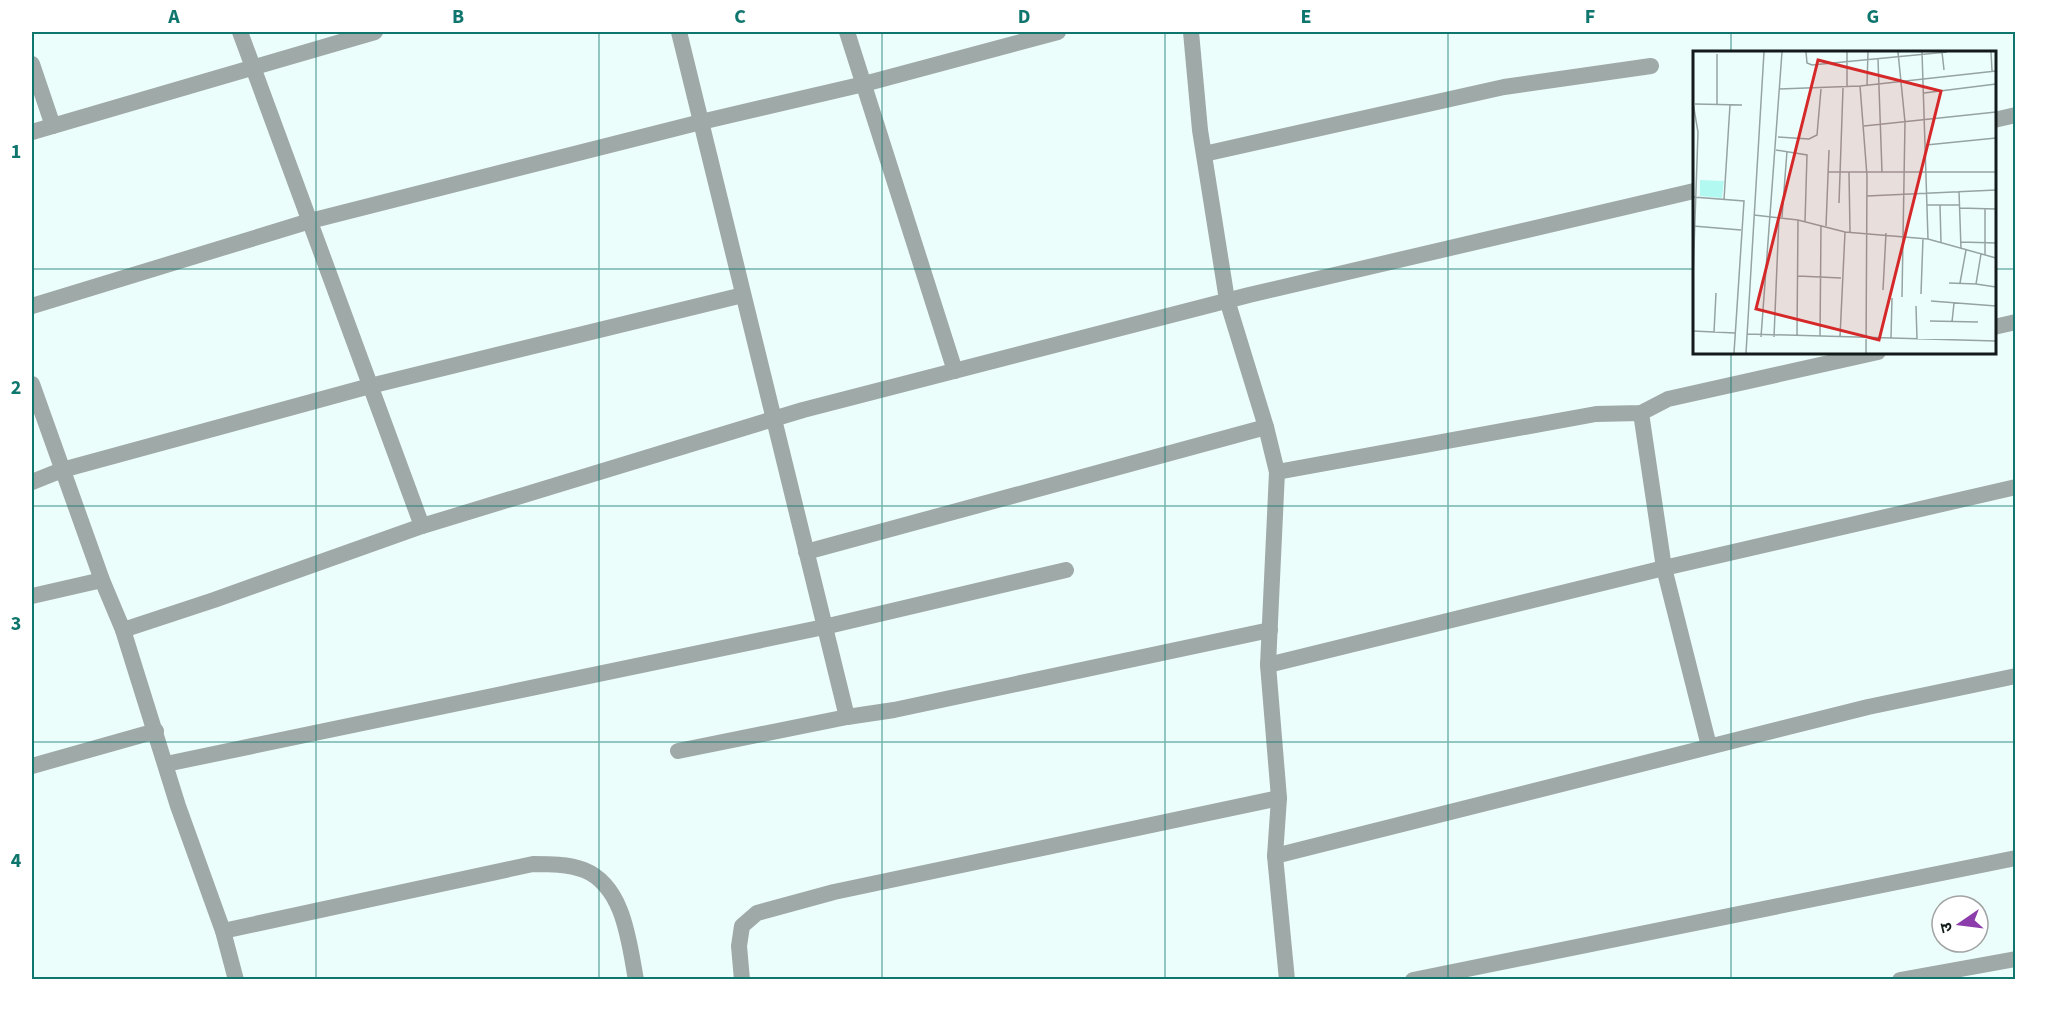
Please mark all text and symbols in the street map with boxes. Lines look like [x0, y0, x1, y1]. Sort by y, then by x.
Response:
text: A [167, 3, 180, 31]
text: B [452, 3, 464, 31]
text: C [734, 3, 746, 31]
text: D [1018, 3, 1030, 31]
text: E [1301, 3, 1311, 31]
text: F [1585, 3, 1595, 31]
text: G [1867, 3, 1879, 31]
inset map [1693, 51, 1996, 354]
text: 1 [11, 138, 21, 166]
text: 2 [11, 374, 21, 402]
text: 3 [11, 610, 21, 638]
text: 4 [11, 847, 22, 875]
north arrow [1930, 894, 1990, 954]
text: उ [1934, 920, 1958, 935]

